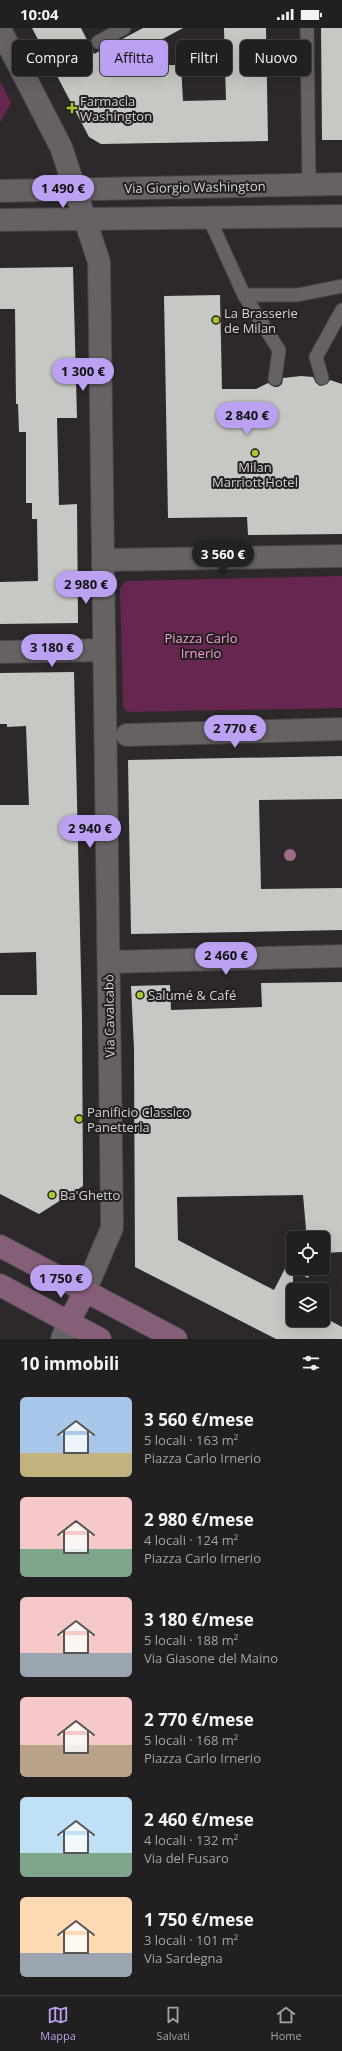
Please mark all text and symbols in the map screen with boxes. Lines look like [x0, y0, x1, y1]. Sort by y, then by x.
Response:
text: 10:04 [20, 4, 59, 24]
chip: Compra [12, 40, 92, 76]
chip: Affitta [100, 40, 168, 76]
chip: Filtri [176, 40, 232, 76]
chip: Nuovo [240, 40, 311, 76]
place label: Farmacia Washington [80, 92, 152, 125]
marker: Farmacia Washington [67, 103, 77, 113]
pin: 1 490 € [26, 175, 100, 209]
street label: Via Giorgio Washington [124, 177, 266, 197]
text: 1 490 € [41, 179, 85, 197]
place label: La Brasserie de Milan [224, 304, 298, 337]
marker: La Brasserie de Milan [211, 315, 221, 325]
pin: 1 300 € [46, 358, 120, 392]
text: 1 300 € [61, 362, 105, 380]
pin: 2 840 € [210, 402, 284, 436]
text: 2 840 € [225, 406, 269, 424]
marker: Milan Marriott Hotel [250, 448, 260, 458]
place label: Milan Marriott Hotel [212, 458, 298, 491]
pin: 3 560 € [186, 541, 260, 575]
text: 3 560 € [201, 545, 245, 563]
pin: 2 980 € [49, 571, 123, 605]
text: 2 980 € [64, 575, 108, 593]
park label: Piazza Carlo Irnerio [165, 629, 238, 662]
pin: 3 180 € [15, 634, 89, 668]
text: 3 180 € [30, 638, 74, 656]
pin: 2 770 € [198, 715, 272, 749]
text: 2 770 € [213, 719, 257, 737]
pin: 2 940 € [53, 815, 127, 849]
text: 2 940 € [68, 819, 112, 837]
pin: 2 460 € [189, 942, 263, 976]
text: 2 460 € [204, 946, 248, 964]
street label: Via Cavalcabò [99, 974, 119, 1058]
place label: Salumé & Café [148, 986, 236, 1004]
marker: Salumé & Café [135, 990, 145, 1000]
place label: Panificio Classico Panetteria [87, 1103, 190, 1136]
marker: Panificio Classico Panetteria [74, 1114, 84, 1124]
place label: Ba'Ghetto [60, 1186, 120, 1204]
marker: Ba'Ghetto [47, 1190, 57, 1200]
map controls [286, 1231, 330, 1327]
button: locate [286, 1231, 330, 1275]
pin: 1 750 € [24, 1265, 98, 1299]
text: 1 750 € [39, 1269, 83, 1287]
button: layers [286, 1283, 330, 1327]
text: 10 immobili [20, 1352, 119, 1375]
icon: filters [300, 1352, 322, 1374]
text: 3 560 €/mese [144, 1408, 254, 1431]
icon: home [52, 1413, 100, 1461]
text: 5 locali · 163 m² [144, 1431, 238, 1449]
text: Piazza Carlo Irnerio [144, 1449, 261, 1467]
text: 2 980 €/mese [144, 1508, 254, 1531]
icon: home [52, 1513, 100, 1561]
text: 4 locali · 124 m² [144, 1531, 238, 1549]
text: Piazza Carlo Irnerio [144, 1549, 261, 1567]
text: 3 180 €/mese [144, 1608, 254, 1631]
icon: home [52, 1613, 100, 1661]
text: 5 locali · 188 m² [144, 1631, 238, 1649]
text: Via Giasone del Maino [144, 1649, 278, 1667]
text: 2 770 €/mese [144, 1708, 254, 1731]
icon: home [52, 1713, 100, 1761]
text: 5 locali · 168 m² [144, 1731, 238, 1749]
text: Piazza Carlo Irnerio [144, 1749, 261, 1767]
text: 2 460 €/mese [144, 1808, 254, 1831]
icon: home [52, 1813, 100, 1861]
text: 4 locali · 132 m² [144, 1831, 238, 1849]
text: Via del Fusaro [144, 1849, 229, 1867]
text: 1 750 €/mese [144, 1908, 254, 1931]
icon: home [52, 1913, 100, 1961]
text: 3 locali · 101 m² [144, 1931, 238, 1949]
text: Via Sardegna [144, 1949, 223, 1967]
tab: Mappa [40, 2004, 76, 2043]
tab: Salvati [157, 2004, 190, 2043]
tab: Home [271, 2004, 302, 2043]

